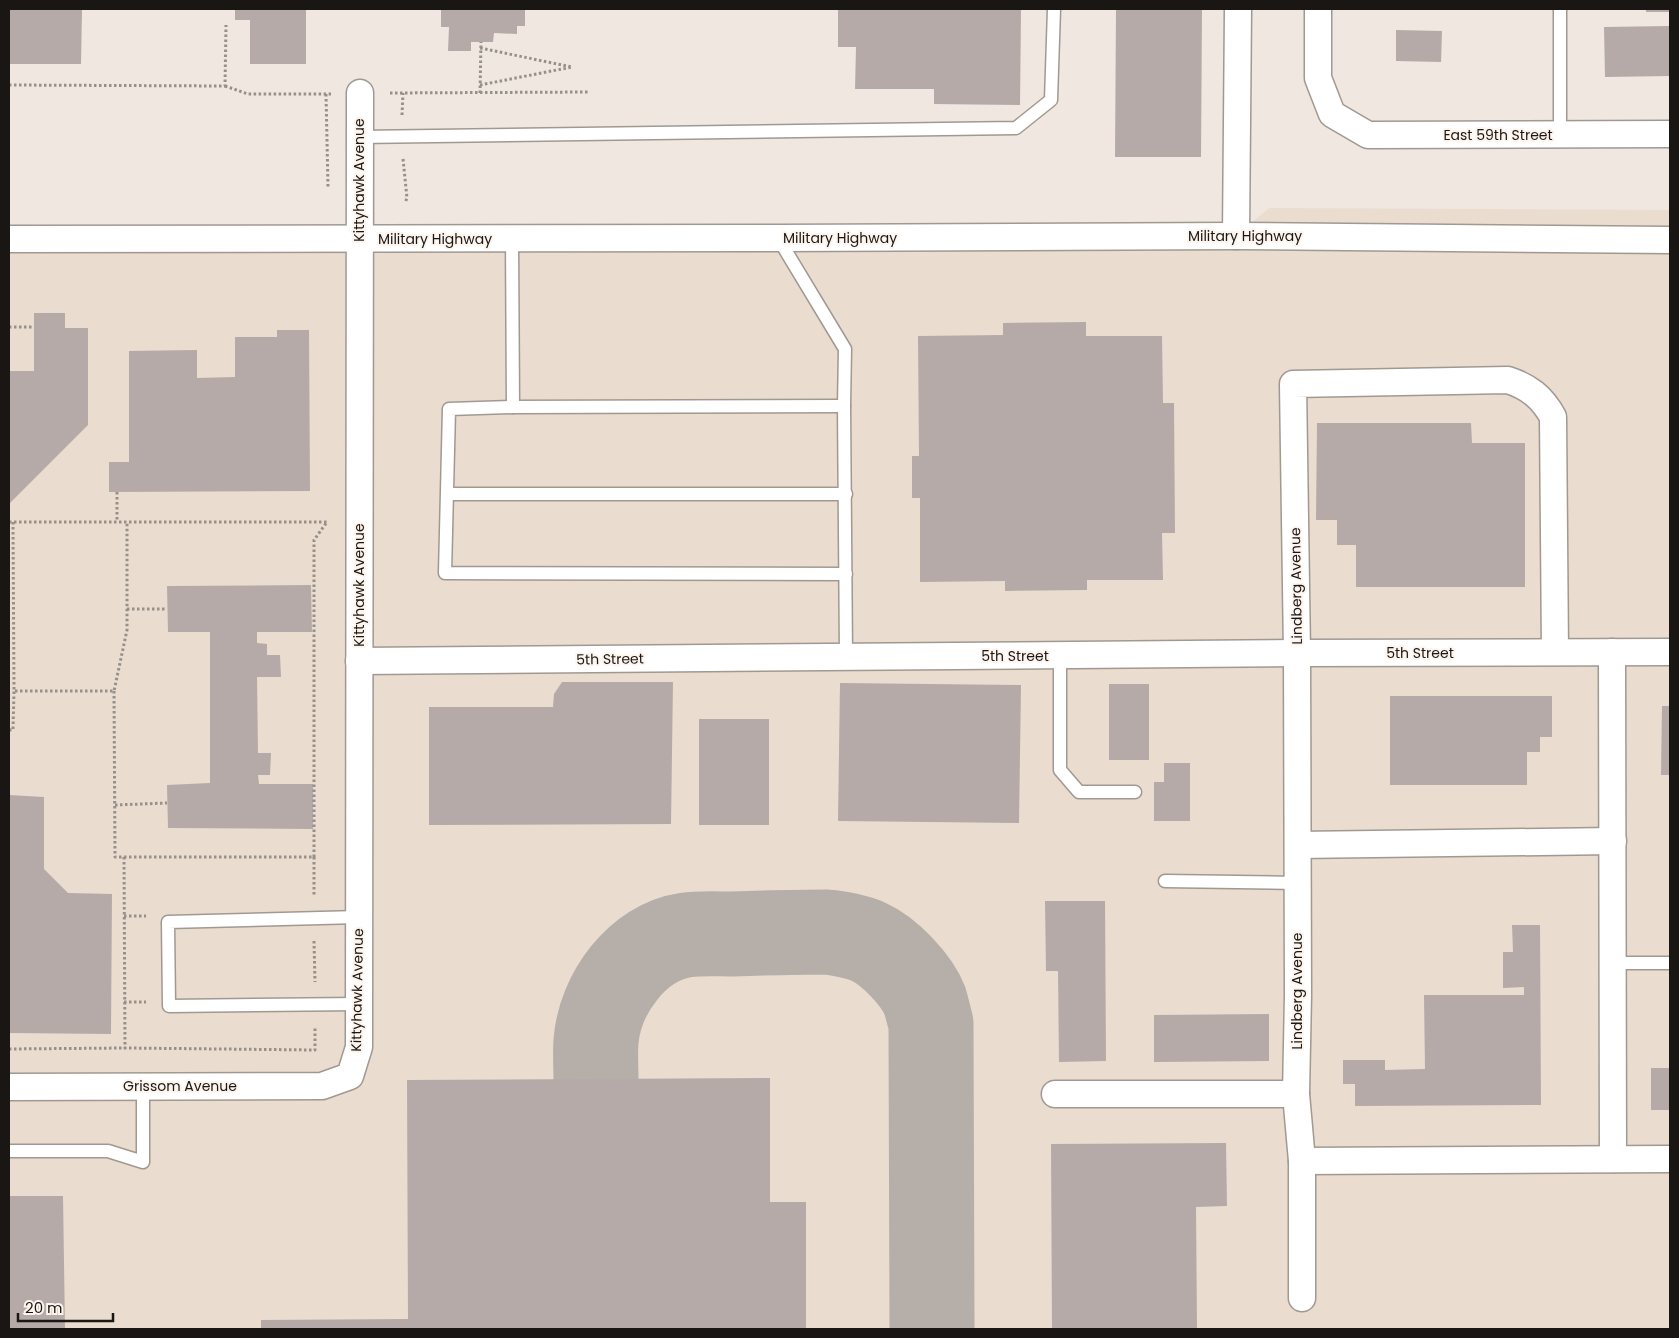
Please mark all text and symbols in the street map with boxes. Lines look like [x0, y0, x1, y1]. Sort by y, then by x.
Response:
street label: Kittyhawk Avenue [349, 118, 369, 242]
street label: East 59th Street [1443, 125, 1553, 145]
street label: Military Highway [1188, 226, 1302, 246]
street label: Military Highway [783, 228, 897, 248]
street label: Military Highway [378, 229, 492, 249]
street label: Kittyhawk Avenue [349, 523, 369, 647]
street label: Lindberg Avenue [1285, 527, 1307, 645]
street label: 5th Street [1386, 643, 1454, 663]
street label: 5th Street [981, 646, 1049, 666]
street label: 5th Street [576, 648, 644, 670]
street label: Kittyhawk Avenue [346, 928, 368, 1052]
street label: Lindberg Avenue [1287, 932, 1307, 1050]
street label: Grissom Avenue [123, 1076, 237, 1096]
scale bar [18, 1290, 112, 1322]
text: 20 m [25, 1297, 63, 1318]

